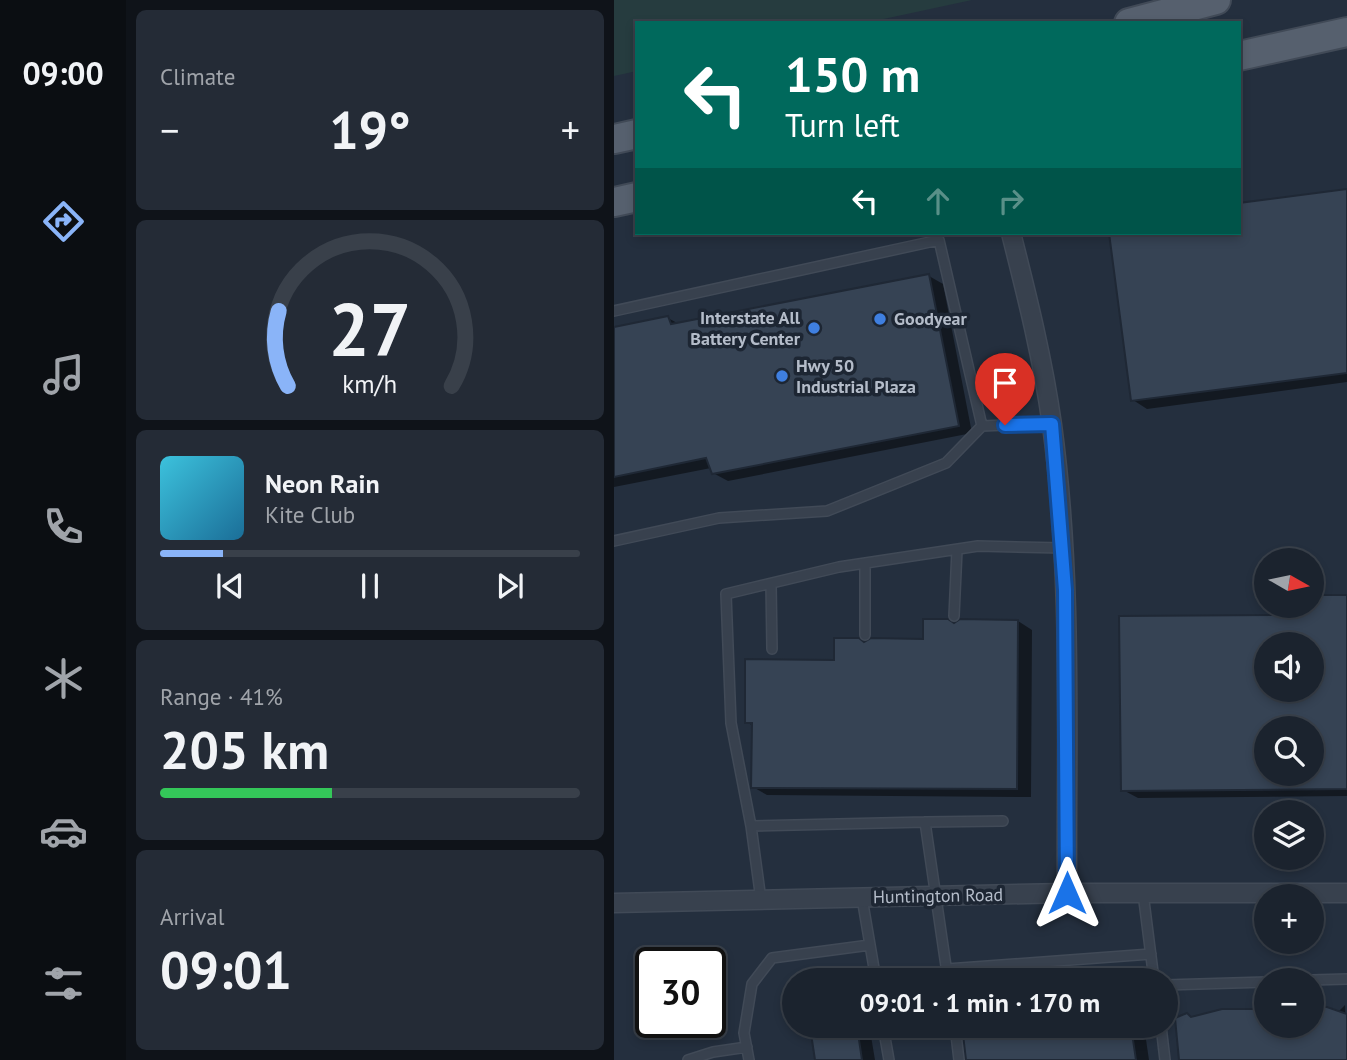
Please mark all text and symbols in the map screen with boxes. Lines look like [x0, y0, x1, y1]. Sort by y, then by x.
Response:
text: 150 m [785, 42, 920, 106]
icon: left [670, 49, 761, 140]
text: 09:00 [22, 52, 104, 94]
text: Climate [160, 62, 235, 91]
text: 19° [329, 96, 411, 163]
text: Turn left [785, 104, 900, 146]
text: − [160, 105, 179, 154]
text: + [561, 105, 580, 154]
icon: left [846, 182, 884, 220]
icon: ahead [919, 182, 957, 220]
icon: right [992, 182, 1030, 220]
icon: directions [39, 197, 88, 246]
text: 27 [329, 282, 411, 376]
place label: Interstate All Battery Center [690, 306, 801, 350]
place label: Goodyear [894, 307, 968, 330]
marker: Goodyear [872, 311, 888, 327]
marker: Interstate All Battery Center [806, 320, 822, 336]
icon: music [39, 350, 88, 399]
pin [975, 353, 1035, 425]
place label: Hwy 50 Industrial Plaza [796, 354, 916, 398]
icon: arrive [986, 364, 1024, 402]
text: km/h [343, 368, 397, 400]
marker: Hwy 50 Industrial Plaza [774, 368, 790, 384]
text: Neon Rain [265, 467, 380, 500]
text: Kite Club [265, 500, 355, 529]
icon: phone [39, 502, 88, 551]
north arrow [1254, 548, 1324, 618]
map controls [1254, 548, 1324, 1038]
icon: previous [211, 567, 249, 605]
icon: pause [351, 567, 389, 605]
icon: next [491, 567, 529, 605]
button: sound [1254, 632, 1324, 702]
icon: climate [39, 654, 88, 703]
text: Range · 41% [160, 682, 283, 711]
text: 205 km [160, 716, 329, 783]
button: search [1254, 716, 1324, 786]
button: layers [1254, 800, 1324, 870]
icon: car [39, 807, 88, 856]
position arrow [1030, 856, 1104, 930]
street label: Huntington Road [873, 883, 1003, 908]
button: + [1254, 884, 1324, 954]
text: Arrival [160, 902, 224, 931]
text: 09:01 [160, 936, 292, 1003]
speed limit sign: 30 [635, 947, 726, 1038]
icon: filters [39, 959, 88, 1008]
button: − [1254, 968, 1324, 1038]
text: 09:01 · 1 min · 170 m [860, 986, 1100, 1019]

